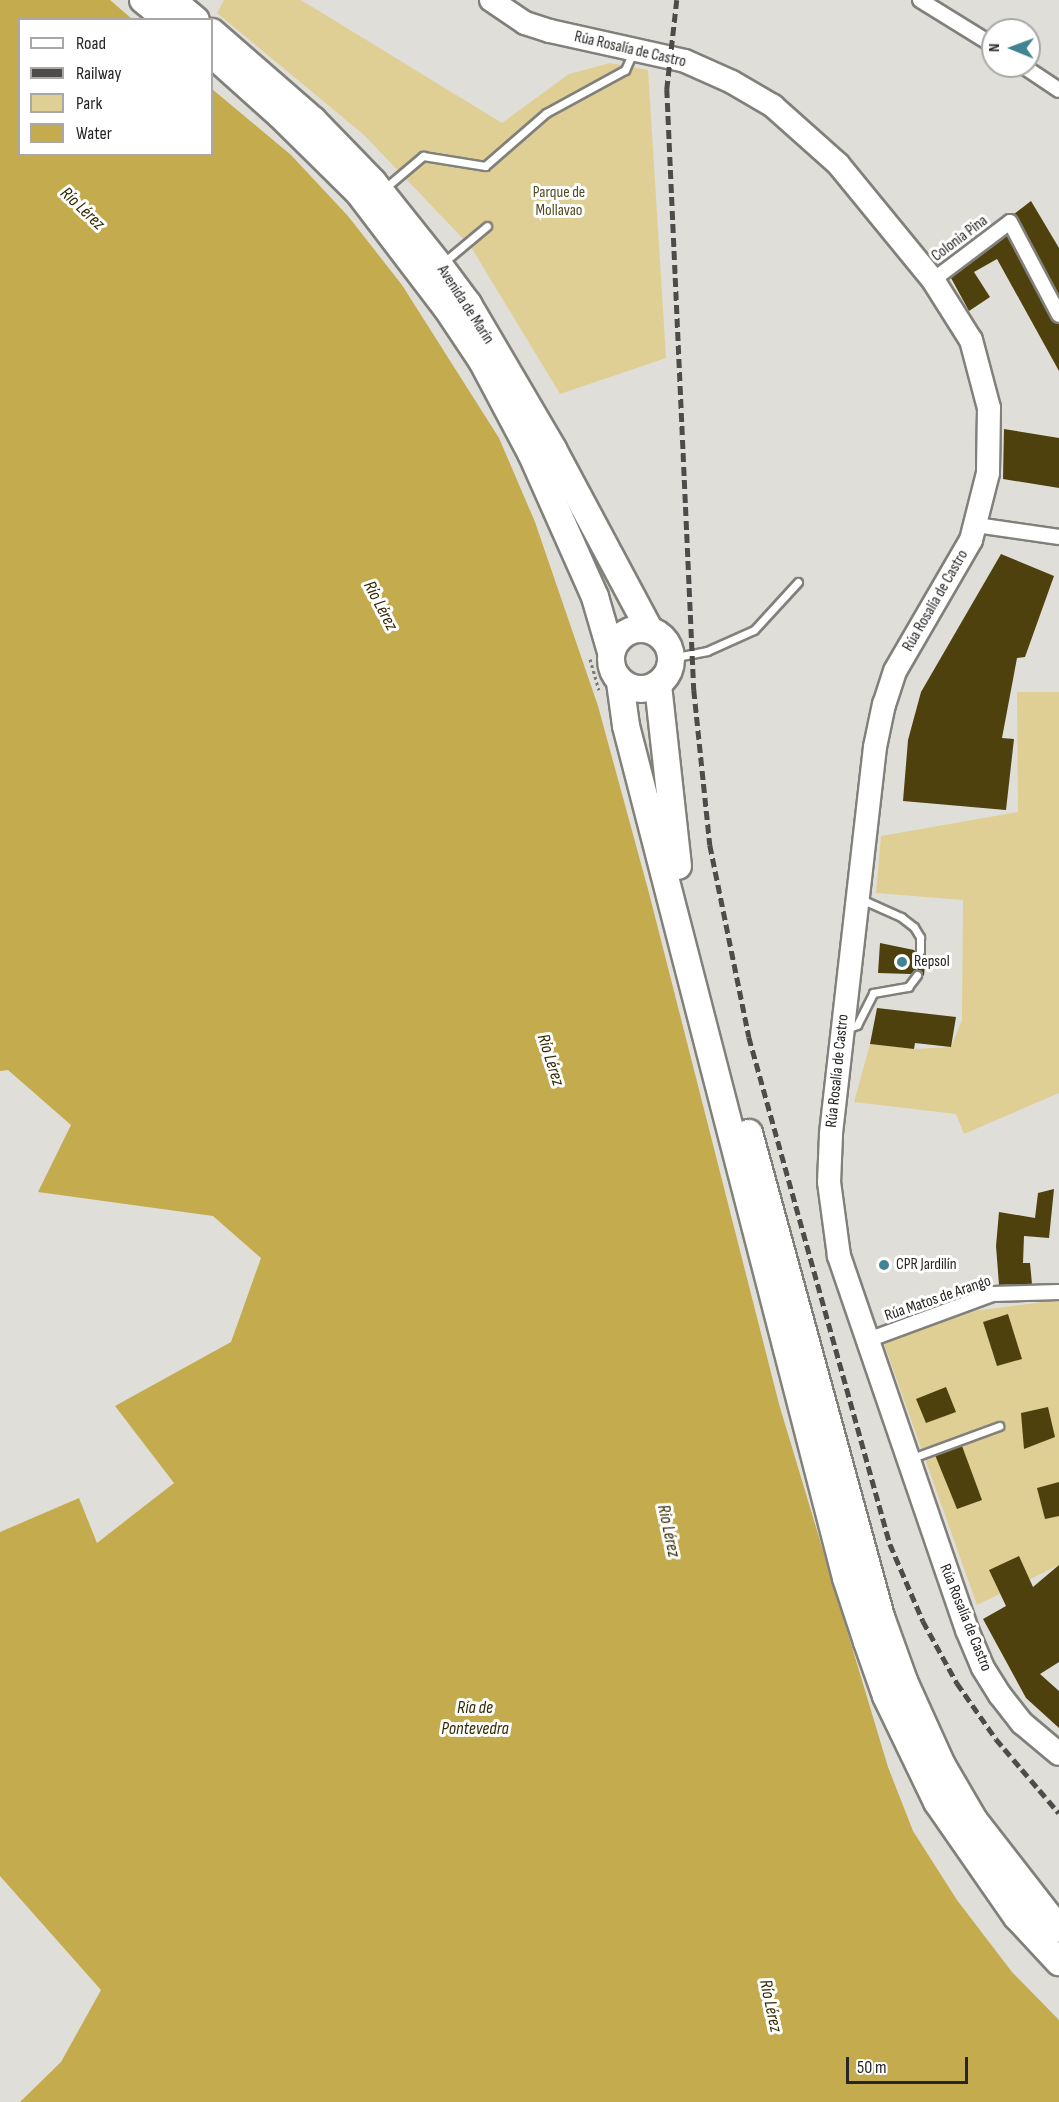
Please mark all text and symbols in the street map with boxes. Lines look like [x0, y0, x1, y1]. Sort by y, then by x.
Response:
legend [18, 18, 213, 156]
north arrow [981, 18, 1041, 78]
street label: Rúa Rosalía de Castro [572, 28, 688, 72]
text: Road [76, 33, 106, 54]
text: N [985, 43, 1004, 52]
text: Railway [76, 63, 121, 84]
text: Park [76, 93, 102, 114]
text: Water [76, 123, 112, 144]
water label: Río Lérez [55, 183, 109, 235]
park label: Parque de Mollavao [533, 183, 585, 221]
street label: Colonia Pina [928, 212, 992, 266]
street label: Avenida de Marín [432, 262, 498, 348]
street label: Rúa Rosalía de Castro [899, 547, 973, 655]
water label: Río Lérez [358, 578, 402, 634]
place label: Repsol [914, 952, 950, 972]
marker: Repsol [895, 955, 909, 969]
street label: Rúa Rosalía de Castro [822, 1013, 854, 1129]
water label: Río Lérez [532, 1031, 568, 1089]
place label: CPR Jardilín [896, 1255, 957, 1275]
marker: CPR Jardilín [877, 1258, 891, 1272]
street label: Rúa Matos de Arango [882, 1272, 994, 1326]
water label: Río Lérez [652, 1503, 684, 1559]
street label: Rúa Rosalía de Castro [935, 1562, 995, 1674]
water label: Ría de Pontevedra [441, 1698, 509, 1740]
water label: Río Lérez [754, 1978, 786, 2034]
scale bar [849, 2045, 970, 2083]
text: 50 m [857, 2057, 887, 2078]

